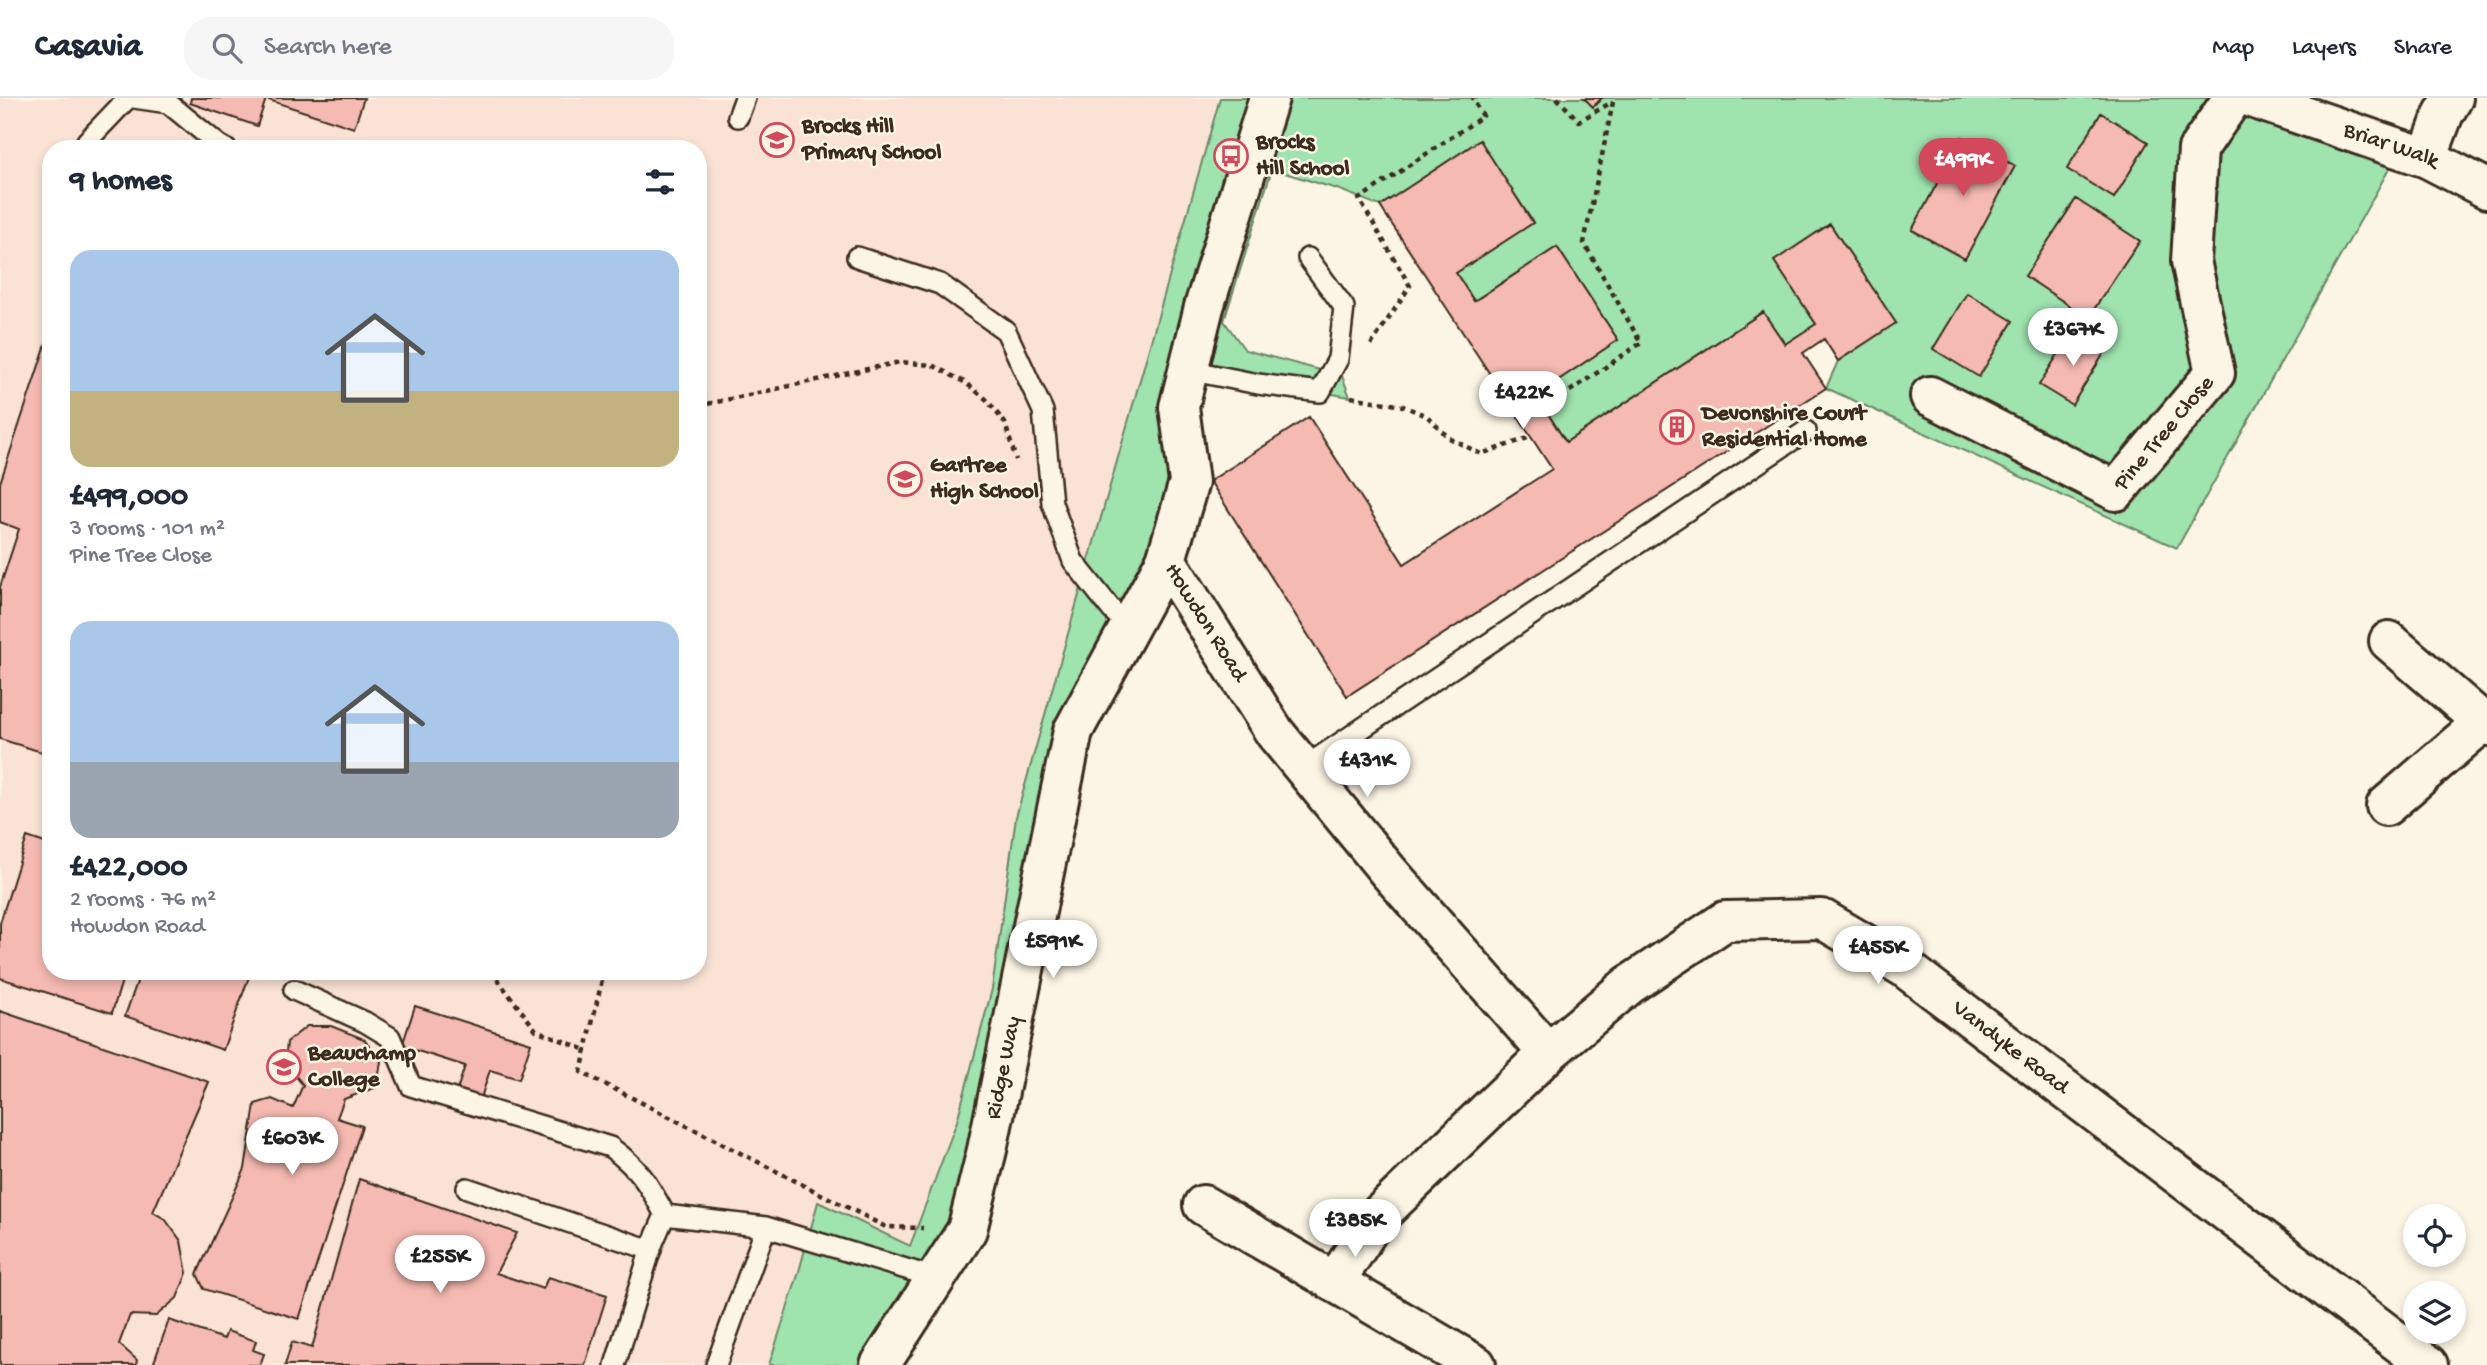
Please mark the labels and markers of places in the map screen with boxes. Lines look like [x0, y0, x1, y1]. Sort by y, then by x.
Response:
place label: Brocks Hill Primary School [800, 114, 942, 167]
school or university icon: Brocks Hill Primary School [758, 121, 796, 159]
place label: Brocks Hill School [1255, 130, 1349, 183]
bus stop icon: Brocks Hill School [1212, 137, 1250, 175]
pin: £499K [1914, 139, 2012, 198]
pin: £367K [2024, 308, 2122, 368]
pin: £422K [1474, 372, 1572, 431]
place label: Devonshire Court Residential Home [1700, 401, 1868, 454]
building icon: Devonshire Court Residential Home [1658, 408, 1696, 446]
place label: Gartree High School [930, 453, 1039, 506]
school or university icon: Gartree High School [886, 460, 924, 498]
pin: £431K [1318, 740, 1416, 799]
pin: £591K [1004, 920, 1102, 980]
pin: £455K [1829, 926, 1927, 986]
place label: Beauchamp College [307, 1041, 416, 1094]
school or university icon: Beauchamp College [265, 1048, 303, 1086]
pin: £603K [243, 1118, 341, 1177]
pin: £385K [1306, 1200, 1404, 1259]
pin: £255K [391, 1236, 489, 1295]

